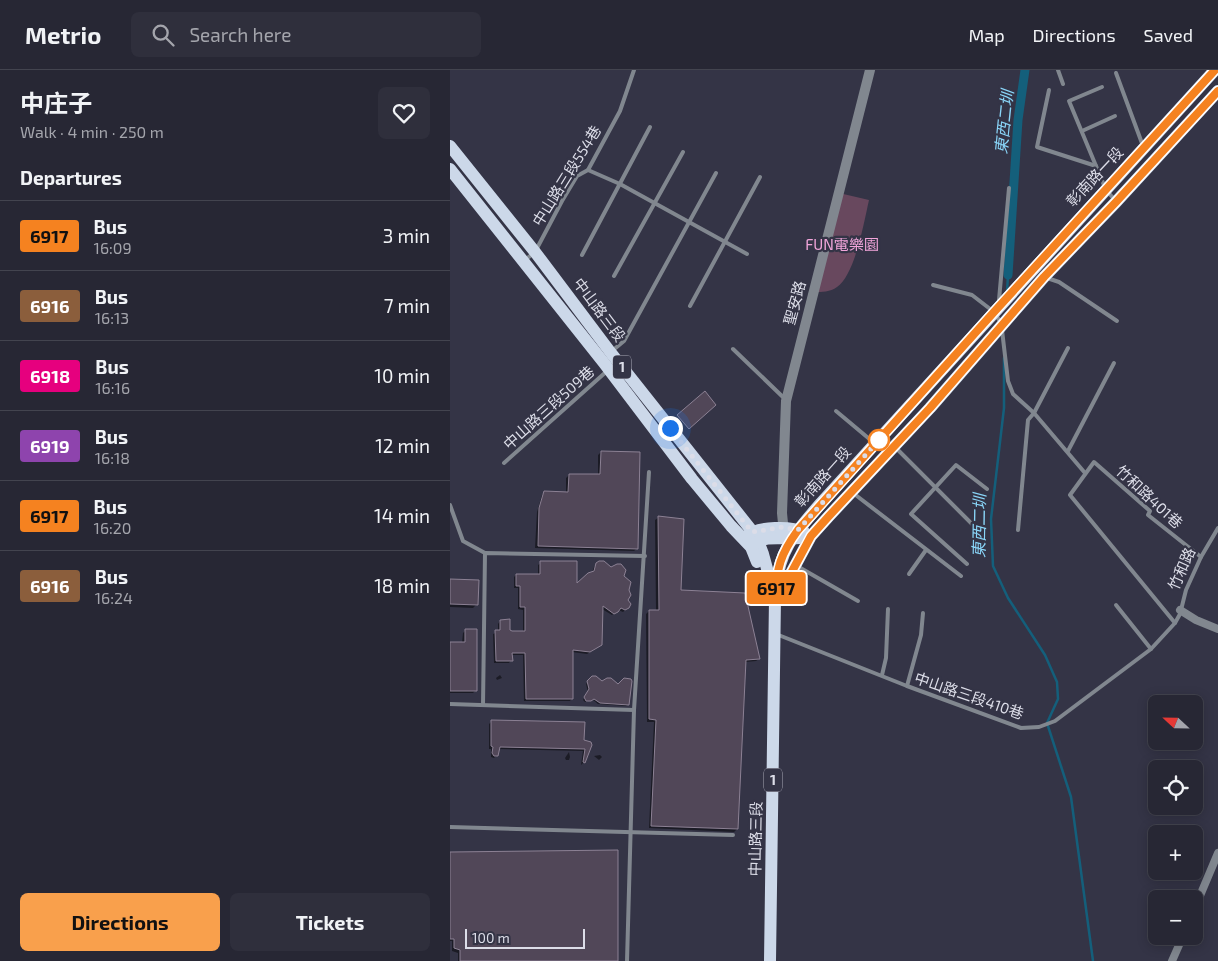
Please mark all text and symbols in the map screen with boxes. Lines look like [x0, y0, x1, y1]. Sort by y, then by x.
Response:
search box [131, 12, 481, 57]
text: Metrio [25, 20, 101, 49]
icon: search [149, 21, 177, 49]
text: Search here [189, 23, 291, 46]
text: Map [968, 24, 1005, 46]
text: Directions [1033, 24, 1116, 46]
text: Saved [1144, 24, 1193, 46]
button: heart [378, 87, 430, 139]
water label: 東西二圳 [991, 87, 1017, 155]
text: 中庄子 [20, 88, 92, 117]
text: Walk · 4 min · 250 m [20, 122, 164, 141]
street label: 中山路三段554巷 [528, 122, 604, 229]
street label: 彰南路一段 [1062, 143, 1126, 210]
text: Departures [20, 166, 122, 189]
text: Bus [94, 215, 127, 238]
text: 3 min [383, 224, 430, 247]
text: 6917 [30, 225, 69, 247]
park label: FUN電樂園 [805, 235, 879, 253]
text: 16:09 [94, 238, 132, 257]
street label: 中山路三段 [570, 274, 630, 345]
street label: 聖安路 [780, 279, 809, 327]
text: Bus [95, 285, 128, 308]
text: 7 min [384, 294, 430, 317]
text: 6916 [30, 295, 70, 317]
text: 16:13 [95, 308, 129, 327]
text: Bus [95, 355, 129, 378]
road number: 1 [613, 356, 631, 378]
street label: 中山路三段509巷 [499, 362, 597, 453]
text: 10 min [374, 364, 430, 387]
text: 6918 [30, 365, 70, 387]
text: 16:16 [95, 378, 130, 397]
your location [658, 416, 683, 441]
text: Bus [95, 425, 128, 448]
unlabelled marker [868, 429, 890, 451]
text: 12 min [375, 434, 430, 457]
text: 6919 [30, 435, 70, 457]
street label: 彰南路一段 [790, 442, 854, 510]
text: 16:18 [95, 448, 130, 467]
street label: 竹和路401巷 [1113, 461, 1187, 532]
water label: 東西二圳 [968, 492, 989, 558]
text: Bus [94, 495, 127, 518]
text: 14 min [374, 504, 430, 527]
text: 6917 [30, 505, 69, 527]
text: 16:20 [94, 518, 131, 537]
street label: 竹和路 [1164, 544, 1198, 593]
text: Bus [95, 565, 128, 588]
line badge: 6917 [741, 572, 811, 604]
text: 18 min [374, 574, 430, 597]
text: 6916 [30, 575, 70, 597]
text: 6917 [757, 577, 795, 599]
text: 16:24 [95, 588, 133, 607]
street label: 中山路三段410巷 [912, 668, 1026, 722]
north arrow [1148, 695, 1202, 750]
map controls [1148, 695, 1203, 945]
button: locate [1148, 760, 1203, 815]
road number: 1 [764, 768, 782, 792]
street label: 中山路三段 [745, 801, 765, 877]
button: + [1148, 825, 1203, 880]
button: − [1148, 890, 1203, 945]
button: Directions [20, 893, 220, 951]
button: Tickets [230, 893, 430, 951]
scale bar [465, 926, 585, 949]
text: 100 m [472, 929, 510, 946]

